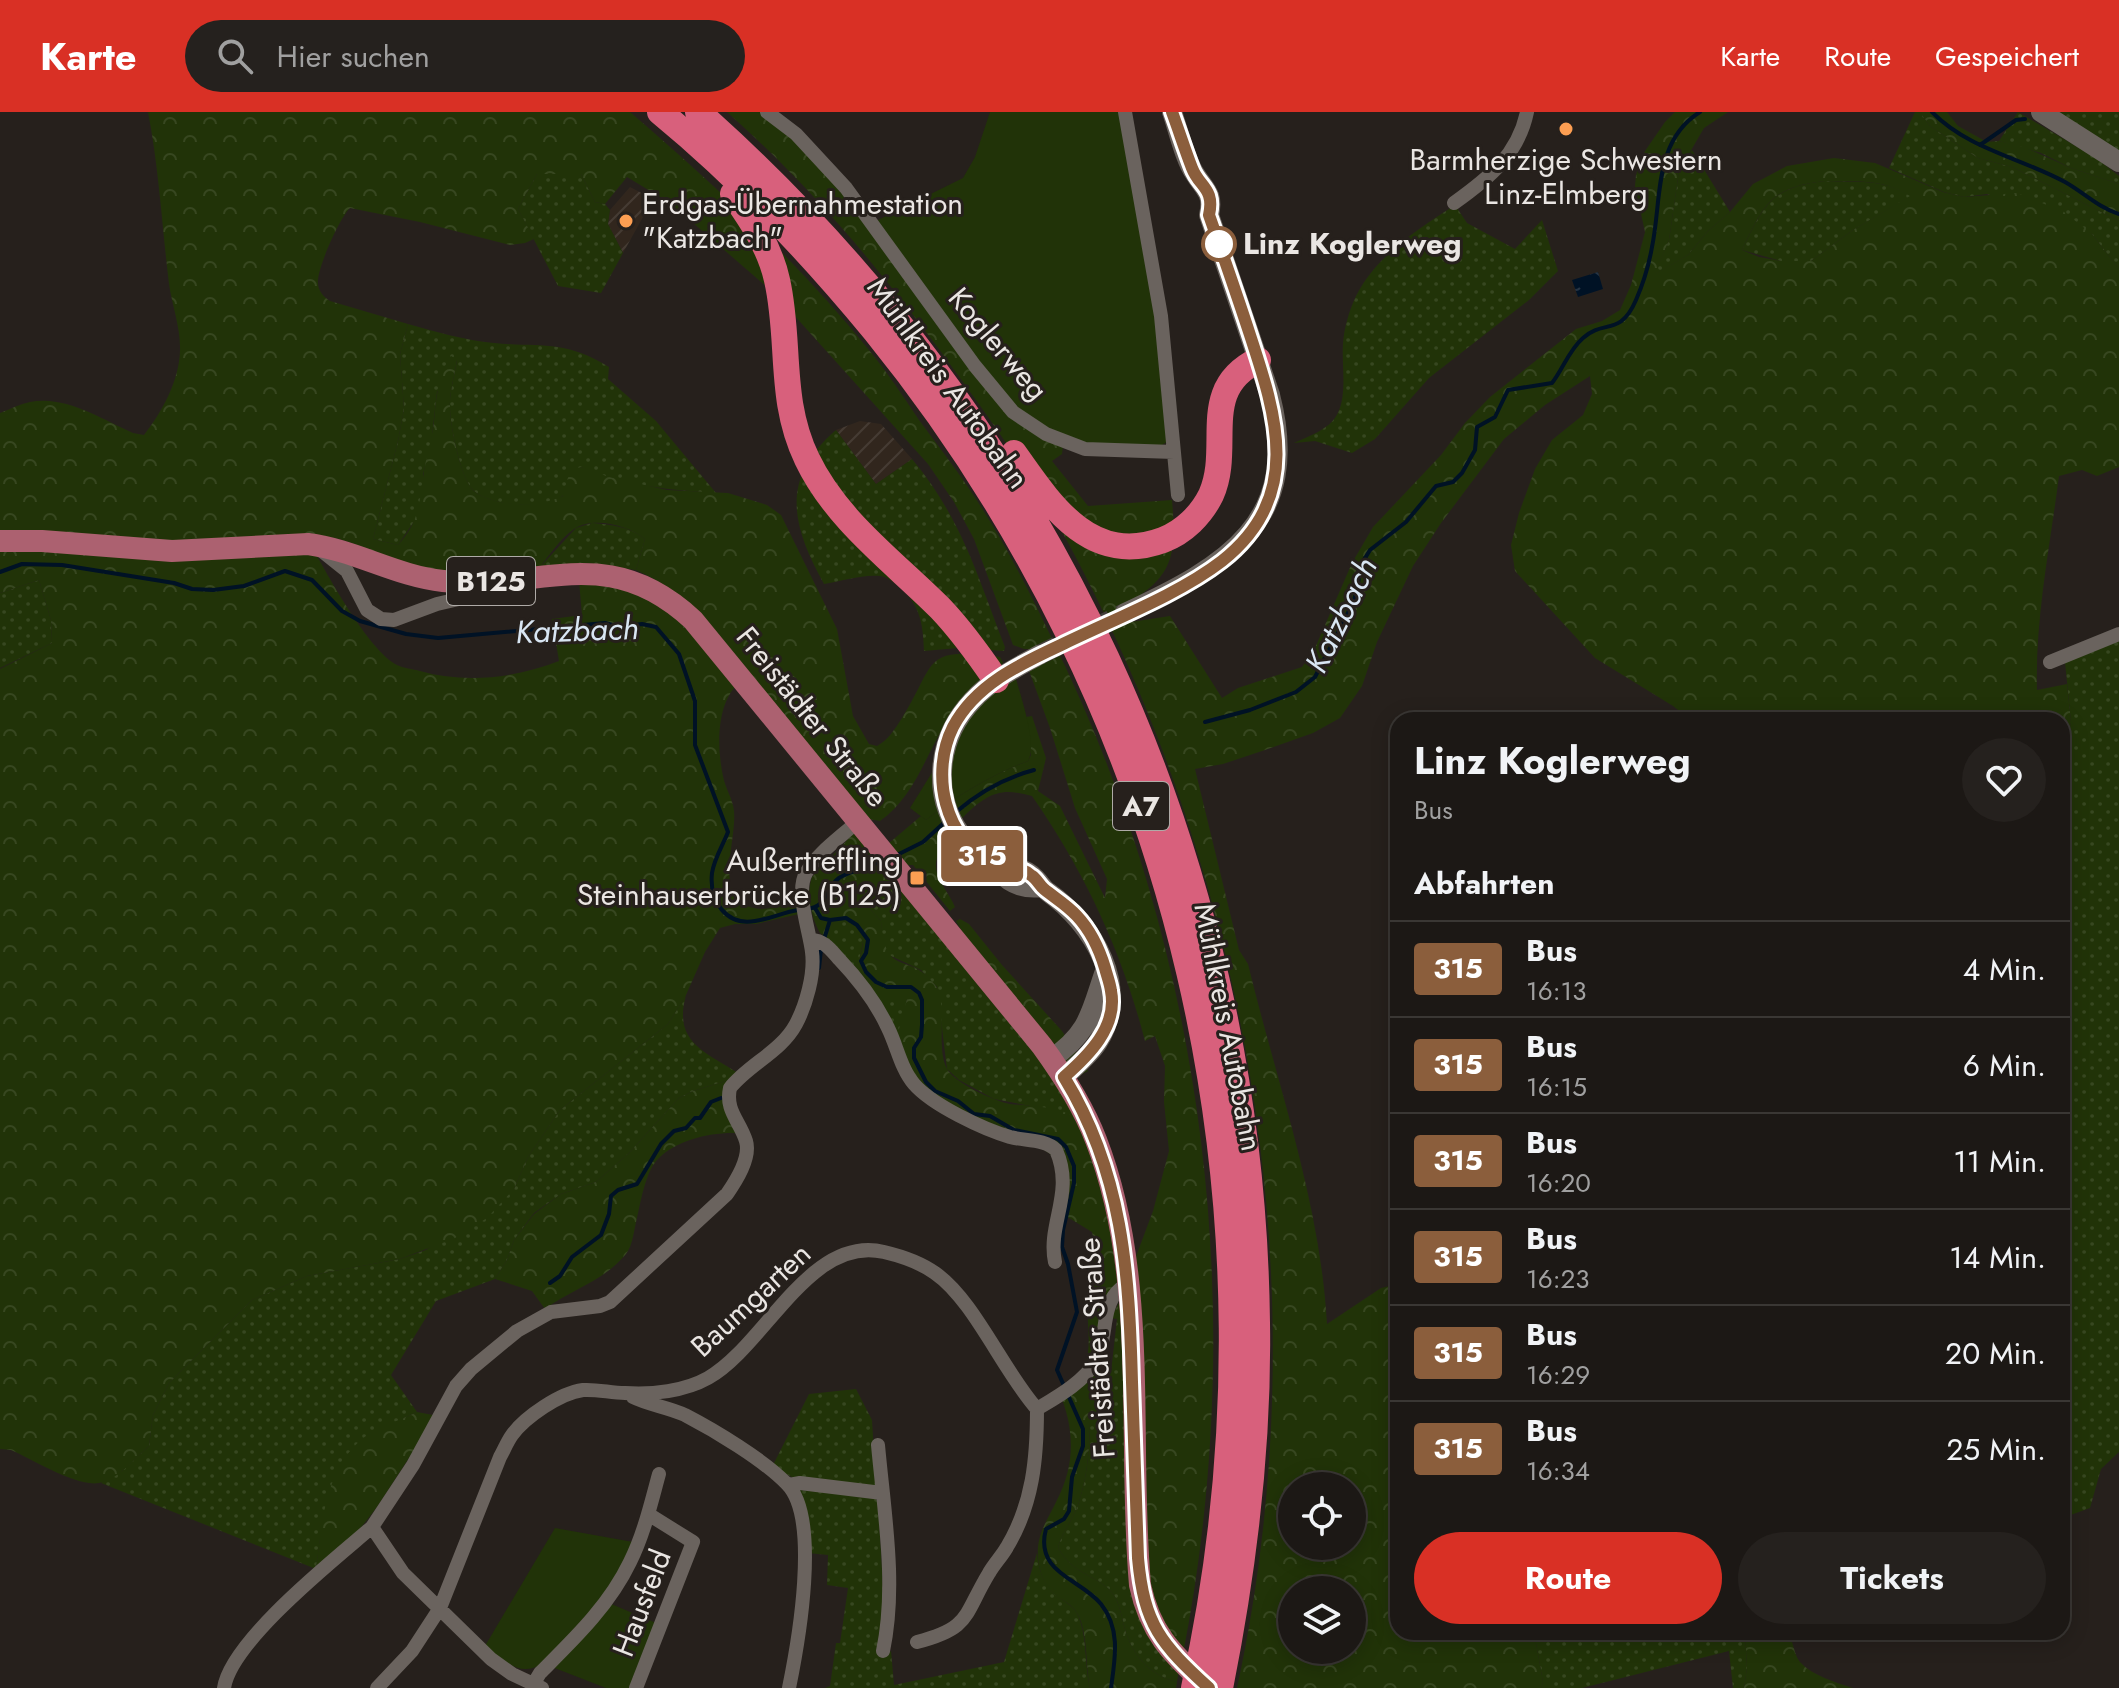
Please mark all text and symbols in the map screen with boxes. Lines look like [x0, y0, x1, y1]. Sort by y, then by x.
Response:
search box [185, 20, 745, 92]
text: Karte [40, 29, 137, 84]
icon: search [213, 34, 257, 78]
text: Hier suchen [277, 35, 430, 78]
text: Karte [1720, 36, 1780, 77]
text: Route [1824, 36, 1891, 77]
text: Gespeichert [1935, 36, 2079, 77]
marker: Barmherzige Schwestern Linz-Elmberg [1557, 120, 1575, 138]
place label: Barmherzige Schwestern Linz-Elmberg [1410, 138, 1722, 215]
place label: Erdgas-Übernahmestation "Katzbach" [642, 182, 963, 259]
marker: Erdgas-Übernahmestation "Katzbach" [617, 212, 635, 230]
place label: Linz Koglerweg [1243, 222, 1462, 265]
marker: Linz Koglerweg [1202, 227, 1236, 261]
street label: Mühlkreis Autobahn [857, 268, 1040, 497]
street label: Koglerweg [938, 278, 1058, 409]
water label: Katzbach [1293, 549, 1389, 681]
road number: B125 [447, 557, 535, 605]
water label: Katzbach [514, 605, 640, 655]
street label: Freistädter Straße [726, 617, 899, 816]
text: Linz Koglerweg [1414, 733, 1691, 788]
button: heart [1962, 738, 2046, 822]
road number: A7 [1113, 782, 1169, 830]
text: Bus [1414, 791, 1453, 829]
line badge: 315 [936, 830, 1028, 882]
text: 315 [957, 835, 1007, 876]
place label: Außertreffling Steinhauserbrücke (B125) [577, 839, 901, 916]
text: Abfahrten [1414, 862, 1554, 905]
marker: Außertreffling Steinhauserbrücke (B125) [908, 869, 926, 887]
street label: Mühlkreis Autobahn [1183, 899, 1274, 1155]
text: Bus [1526, 929, 1577, 972]
text: 315 [1433, 948, 1483, 989]
text: 4 Min. [1963, 948, 2046, 991]
text: 16:13 [1526, 972, 1586, 1010]
text: Bus [1526, 1025, 1577, 1068]
text: 315 [1433, 1044, 1483, 1085]
text: 6 Min. [1963, 1044, 2046, 1087]
text: 16:15 [1526, 1068, 1587, 1106]
text: Bus [1526, 1121, 1577, 1164]
text: 315 [1433, 1140, 1483, 1181]
text: 11 Min. [1953, 1140, 2046, 1183]
text: 16:20 [1526, 1164, 1591, 1202]
text: Bus [1526, 1217, 1577, 1260]
street label: Baumgarten [681, 1233, 820, 1367]
street label: Freistädter Straße [1067, 1236, 1126, 1460]
text: 315 [1433, 1236, 1483, 1277]
text: 14 Min. [1949, 1236, 2046, 1279]
text: 16:23 [1526, 1260, 1589, 1298]
text: Bus [1526, 1313, 1577, 1356]
text: 315 [1433, 1332, 1483, 1373]
text: 20 Min. [1945, 1332, 2046, 1375]
text: 16:29 [1526, 1356, 1590, 1394]
text: Bus [1526, 1409, 1577, 1452]
text: 315 [1433, 1428, 1483, 1469]
text: 25 Min. [1946, 1428, 2046, 1471]
text: 16:34 [1526, 1452, 1590, 1490]
map controls [1278, 1472, 1366, 1664]
button: locate [1278, 1472, 1366, 1560]
button: Route [1414, 1532, 1722, 1624]
button: Tickets [1738, 1532, 2046, 1624]
street label: Hausfeld [601, 1543, 682, 1663]
button: layers [1278, 1576, 1366, 1664]

